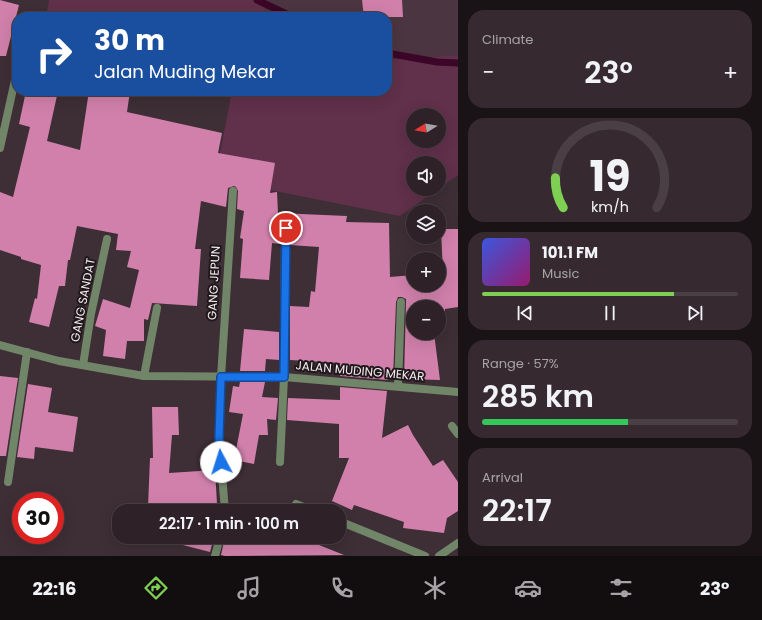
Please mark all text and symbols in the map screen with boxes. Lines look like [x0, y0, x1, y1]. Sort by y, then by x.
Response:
text: 30 m [94, 21, 165, 60]
icon: right [28, 28, 80, 80]
text: Climate [482, 30, 533, 49]
text: 23° [584, 51, 633, 94]
text: − [482, 57, 494, 88]
text: + [723, 57, 738, 88]
text: Jalan Muding Mekar [94, 59, 276, 84]
north arrow [406, 108, 446, 148]
map controls [406, 108, 446, 340]
text: 19 [589, 147, 631, 206]
button: sound [406, 156, 446, 196]
text: km/h [591, 197, 629, 217]
button: layers [406, 204, 446, 244]
pin [269, 211, 303, 245]
icon: arrive [275, 217, 297, 239]
text: 101.1 FM [542, 242, 598, 263]
street label: GANG JEPUN [203, 245, 224, 321]
button: + [406, 252, 446, 292]
street label: GANG SANDAT [66, 256, 99, 343]
text: Music [542, 264, 579, 283]
button: − [406, 300, 446, 340]
icon: previous [514, 302, 536, 324]
icon: pause [599, 302, 621, 324]
icon: next [684, 302, 706, 324]
text: Range · 57% [482, 354, 559, 373]
street label: JALAN MUDING MEKAR [295, 356, 425, 385]
text: 285 km [482, 375, 594, 418]
position arrow [200, 441, 242, 483]
text: Arrival [482, 468, 523, 487]
text: 22:17 [482, 489, 552, 532]
speed limit sign: 30 [12, 492, 64, 544]
text: 22:17 · 1 min · 100 m [159, 513, 299, 534]
icon: directions [142, 574, 170, 602]
icon: music [235, 574, 263, 602]
icon: phone [328, 574, 356, 602]
icon: climate [421, 574, 449, 602]
icon: car [514, 574, 542, 602]
icon: filters [607, 574, 635, 602]
text: 22:16 [33, 576, 76, 601]
text: 23° [700, 576, 729, 601]

